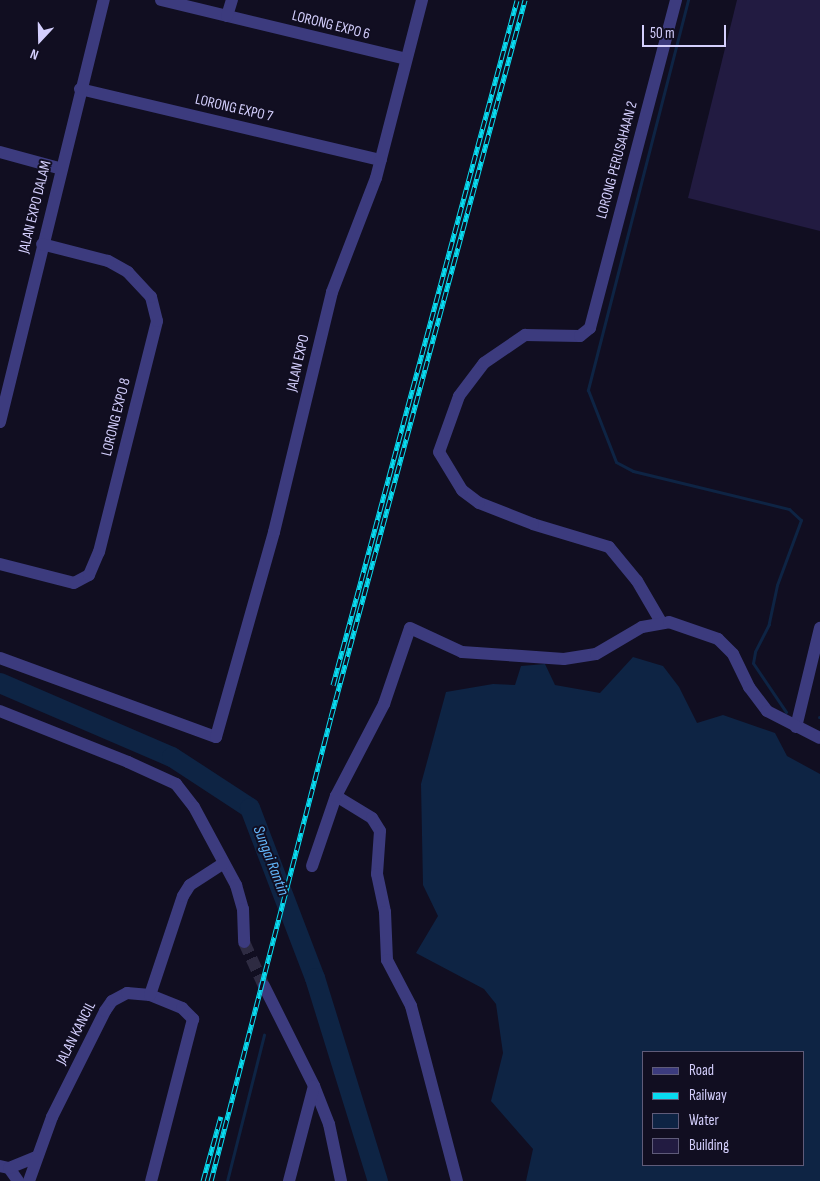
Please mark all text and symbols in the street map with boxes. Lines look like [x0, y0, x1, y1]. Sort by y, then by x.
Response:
street label: LORONG EXPO 6 [290, 7, 372, 43]
north arrow [15, 15, 65, 65]
scale bar [645, 15, 729, 47]
text: 50 m [650, 24, 675, 43]
text: N [28, 45, 41, 64]
street label: LORONG EXPO 7 [193, 90, 275, 126]
street label: LORONG PERUSAHAAN 2 [593, 99, 641, 221]
street label: JALAN EXPO DALAM [15, 159, 55, 255]
street label: JALAN EXPO [283, 333, 313, 393]
street label: LORONG EXPO 8 [98, 376, 134, 458]
water label: Sungai Rantin [248, 823, 292, 899]
street label: JALAN KANCIL [52, 998, 100, 1068]
legend [642, 1051, 805, 1166]
text: Road [689, 1061, 714, 1080]
text: Railway [689, 1086, 727, 1105]
text: Water [689, 1111, 719, 1130]
text: Building [689, 1136, 729, 1155]

